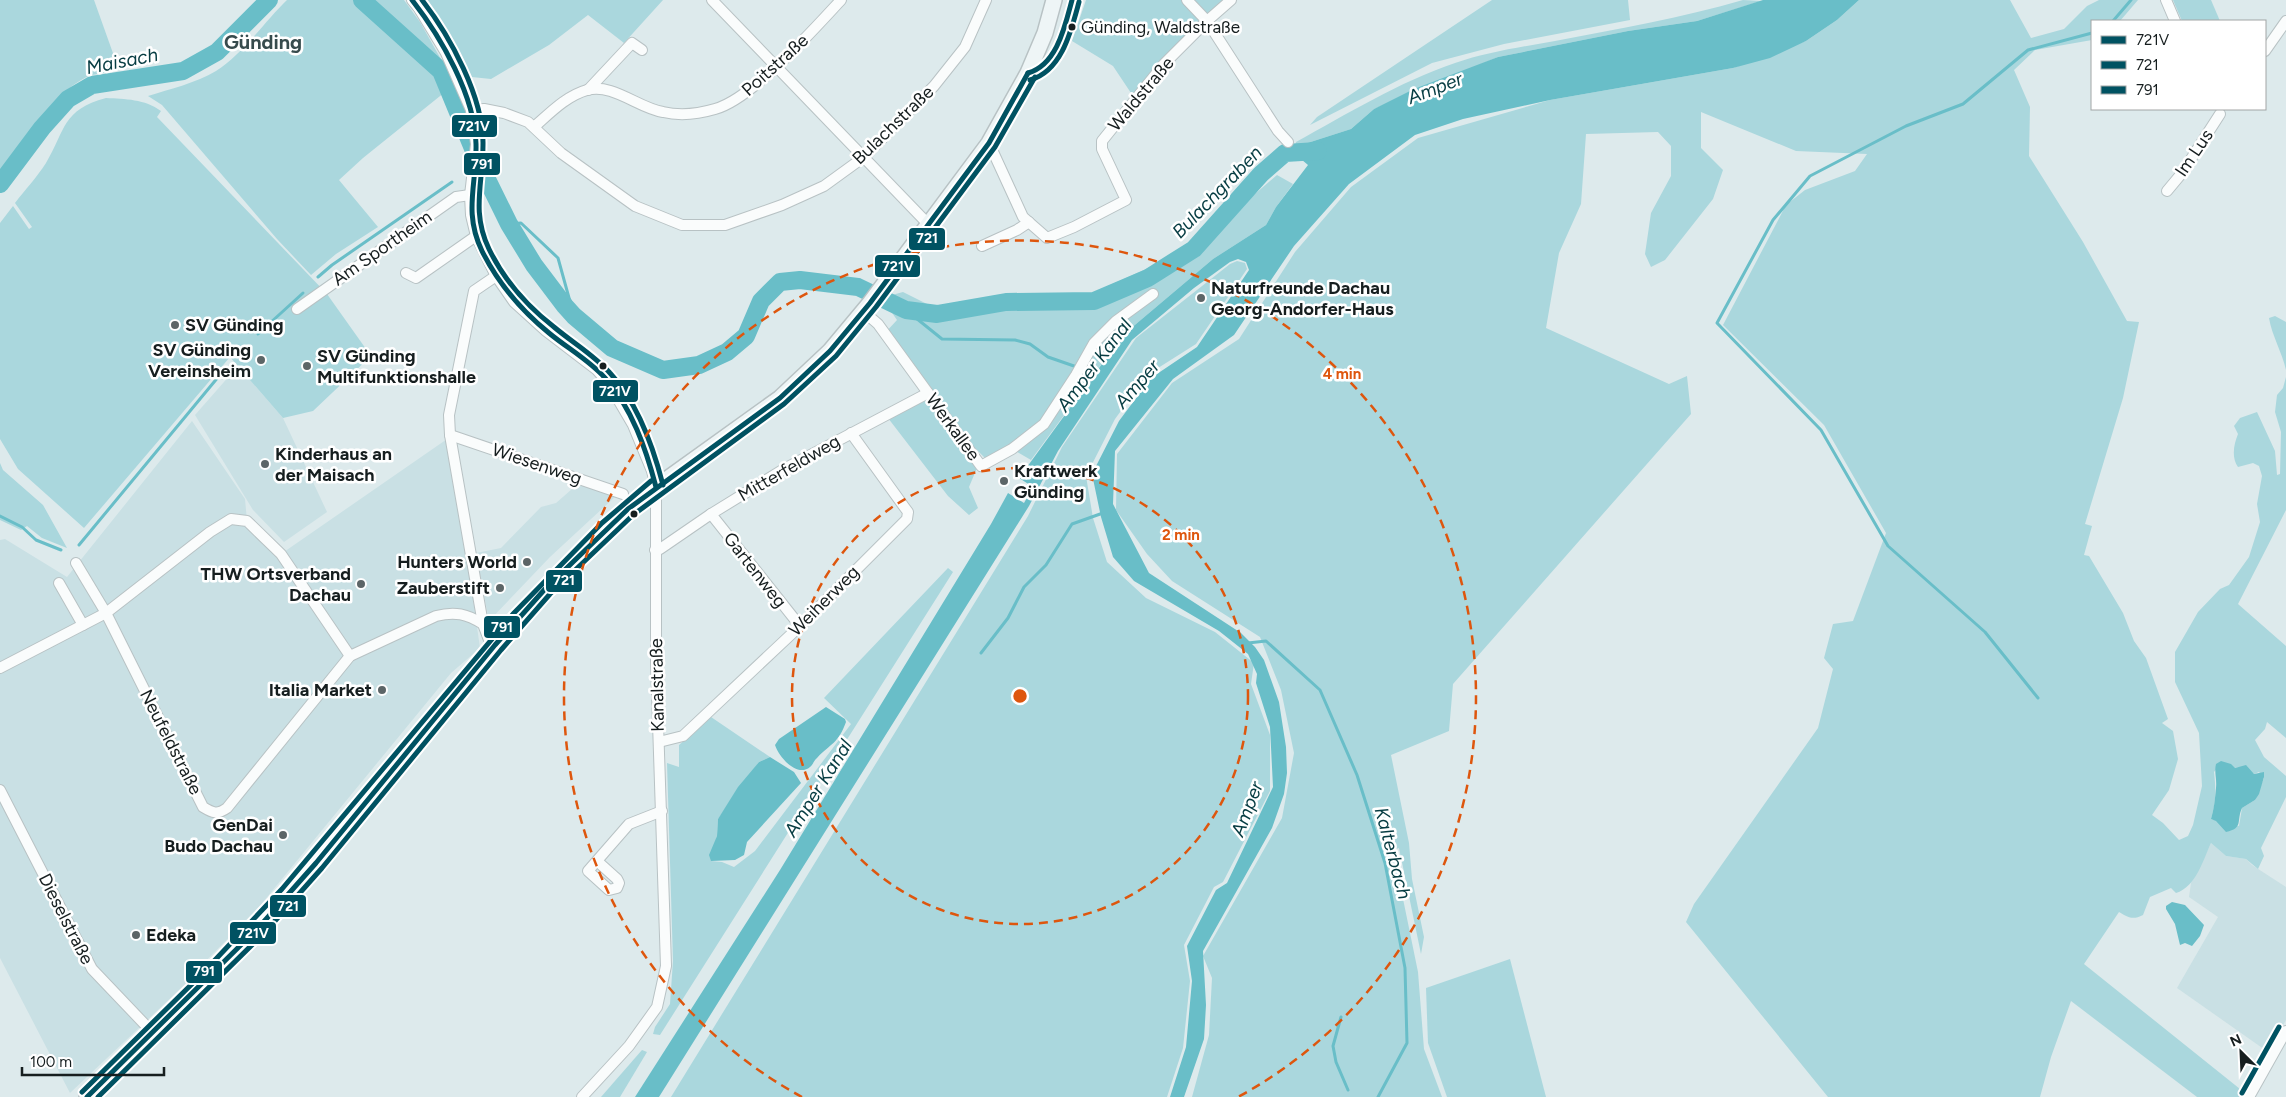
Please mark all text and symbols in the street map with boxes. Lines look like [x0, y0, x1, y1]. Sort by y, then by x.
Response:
place label: Günding, Waldstraße [1081, 17, 1240, 37]
legend [2091, 20, 2266, 110]
marker: Günding, Waldstraße [1067, 22, 1077, 32]
street label: Poitstraße [737, 29, 813, 101]
district label: Günding [224, 30, 302, 54]
text: 721V [2136, 31, 2170, 49]
water label: Maisach [84, 43, 160, 79]
street label: Waldstraße [1103, 52, 1179, 136]
text: 721 [2136, 56, 2159, 74]
water label: Amper [1403, 67, 1466, 109]
street label: Bulachstraße [848, 81, 938, 169]
text: 791 [2136, 81, 2159, 99]
line badge: 721V [451, 114, 498, 138]
text: 721V [458, 118, 490, 135]
street label: Im Lus [2170, 125, 2218, 181]
water label: Bulachgraben [1167, 141, 1267, 243]
line badge: 791 [463, 152, 501, 176]
text: 791 [471, 156, 493, 173]
street label: Am Sportheim [328, 206, 436, 290]
line badge: 721 [908, 227, 946, 251]
text: 721 [916, 230, 938, 247]
line badge: 721V [874, 254, 921, 278]
text: 721V [882, 258, 914, 275]
place label: Naturfreunde Dachau Georg-Andorfer-Haus [1211, 277, 1394, 320]
marker: Naturfreunde Dachau Georg-Andorfer-Haus [1195, 292, 1207, 304]
place label: SV Günding [185, 314, 284, 336]
water label: Amper Kanal [1052, 314, 1136, 416]
marker: SV Günding [169, 319, 181, 331]
place label: SV Günding Vereinsheim [148, 339, 251, 382]
place label: SV Günding Multifunktionshalle [317, 345, 476, 388]
marker: SV Günding Vereinsheim [255, 354, 267, 366]
water label: Amper [1110, 355, 1164, 413]
marker: SV Günding Multifunktionshalle [301, 360, 313, 372]
unlabelled marker [598, 361, 608, 371]
text: 4 min [1323, 365, 1361, 383]
line badge: 721V [592, 379, 639, 403]
text: 721V [599, 383, 631, 400]
street label: Werkallee [921, 389, 985, 465]
street label: Mitterfeldweg [734, 430, 844, 506]
street label: Wiesenweg [489, 438, 585, 490]
place label: Kinderhaus an der Maisach [275, 443, 392, 486]
marker: Kinderhaus an der Maisach [259, 458, 271, 470]
place label: Kraftwerk Günding [1014, 460, 1098, 503]
marker: Kraftwerk Günding [998, 475, 1010, 487]
unlabelled marker [629, 509, 639, 519]
text: 2 min [1162, 526, 1200, 544]
street label: Gartenweg [719, 528, 791, 612]
place label: Hunters World [397, 551, 517, 573]
marker: Hunters World [521, 556, 533, 568]
street label: Weiherweg [784, 561, 864, 641]
place label: THW Ortsverband Dachau [201, 563, 351, 606]
line badge: 721 [545, 569, 583, 593]
text: 721 [553, 572, 575, 589]
place label: Zauberstift [397, 577, 490, 599]
marker: THW Ortsverband Dachau [355, 578, 367, 590]
marker: Zauberstift [494, 582, 506, 594]
line badge: 791 [483, 615, 521, 639]
text: 791 [491, 619, 513, 636]
street label: Kanalstraße [645, 638, 669, 732]
place label: Italia Market [269, 679, 372, 701]
marker: Italia Market [376, 684, 388, 696]
street label: Neufeldstraße [135, 686, 207, 798]
centre of rings [1011, 687, 1029, 705]
water label: Amper Kanal [778, 734, 857, 842]
water label: Amper [1226, 778, 1268, 841]
water label: Kalterbach [1370, 805, 1416, 902]
place label: GenDai Budo Dachau [164, 814, 273, 857]
marker: GenDai Budo Dachau [277, 829, 289, 841]
street label: Dieselstraße [34, 870, 98, 968]
line badge: 721 [269, 894, 307, 918]
text: 721 [277, 898, 299, 915]
line badge: 721V [229, 921, 277, 945]
place label: Edeka [146, 924, 196, 946]
text: 721V [237, 925, 269, 942]
marker: Edeka [130, 929, 142, 941]
line badge: 791 [185, 960, 223, 984]
text: 791 [193, 963, 215, 980]
north arrow [2216, 1027, 2266, 1077]
text: N [2228, 1031, 2244, 1051]
scale bar [22, 1044, 165, 1076]
text: 100 m [30, 1053, 72, 1071]

